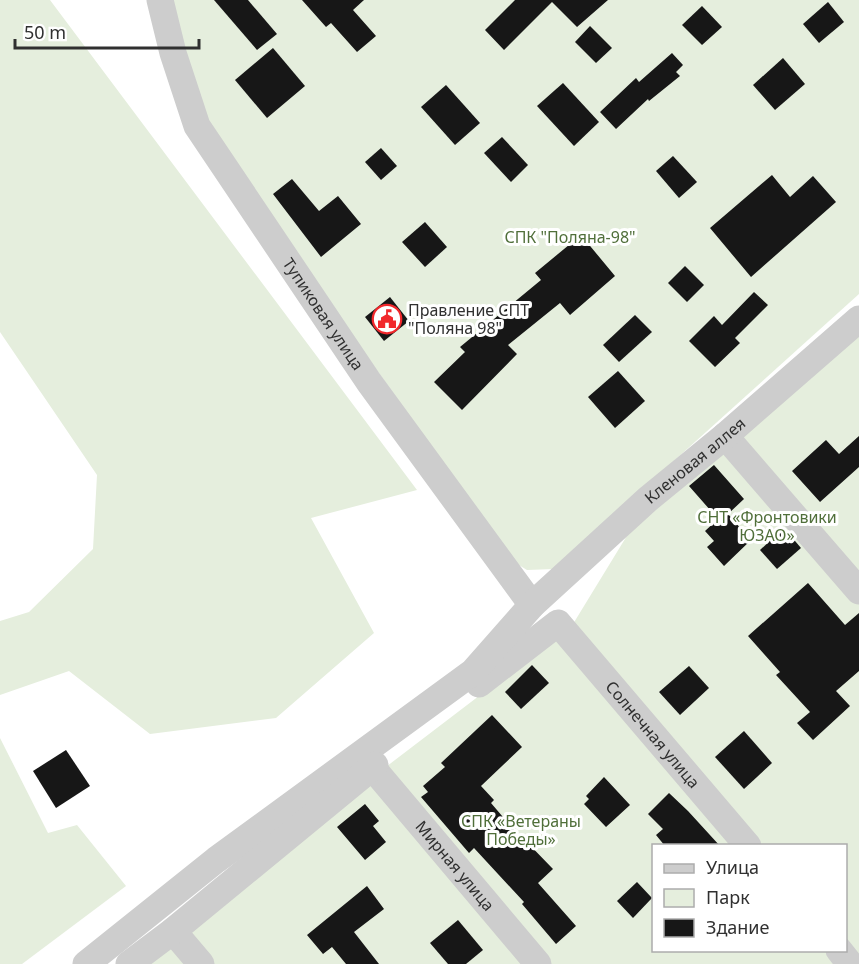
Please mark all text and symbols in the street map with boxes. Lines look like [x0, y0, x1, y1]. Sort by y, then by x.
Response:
scale bar [15, 12, 200, 50]
text: 50 m [24, 20, 66, 44]
park label: СПК "Поляна-98" [504, 226, 636, 248]
street label: Тупиковая улица [278, 254, 369, 375]
place label: Правление СПТ "Поляна 98" [408, 299, 529, 339]
public building icon: Правление СПТ "Поляна 98" [371, 303, 403, 335]
street label: Кленовая аллея [640, 412, 750, 509]
park label: СНТ «Фронтовики ЮЗАО» [697, 506, 837, 546]
street label: Солнечная улица [601, 676, 705, 793]
park label: СПК «Ветераны Победы» [461, 810, 581, 850]
street label: Мирная улица [411, 816, 500, 915]
legend [652, 844, 847, 952]
text: Улица [706, 855, 759, 879]
text: Парк [706, 885, 750, 909]
text: Здание [706, 915, 770, 939]

